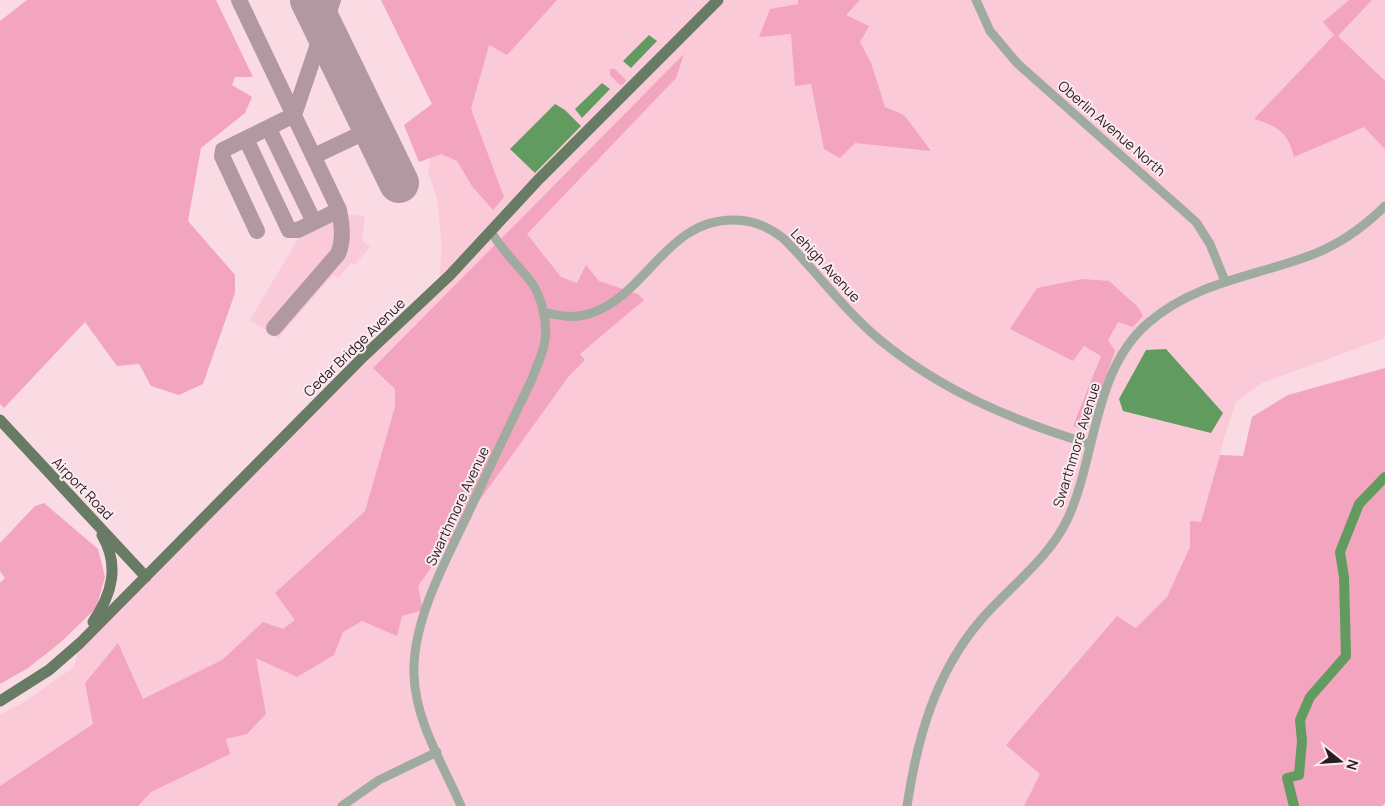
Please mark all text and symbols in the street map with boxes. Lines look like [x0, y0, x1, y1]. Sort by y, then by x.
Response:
street label: Oberlin Avenue North [1054, 76, 1170, 180]
street label: Lehigh Avenue [787, 224, 865, 306]
street label: Cedar Bridge Avenue [299, 293, 409, 401]
street label: Swarthmore Avenue [1048, 380, 1104, 510]
street label: Swarthmore Avenue [421, 443, 493, 569]
street label: Airport Road [48, 452, 118, 524]
north arrow [1315, 736, 1365, 786]
text: N [1342, 757, 1363, 773]

